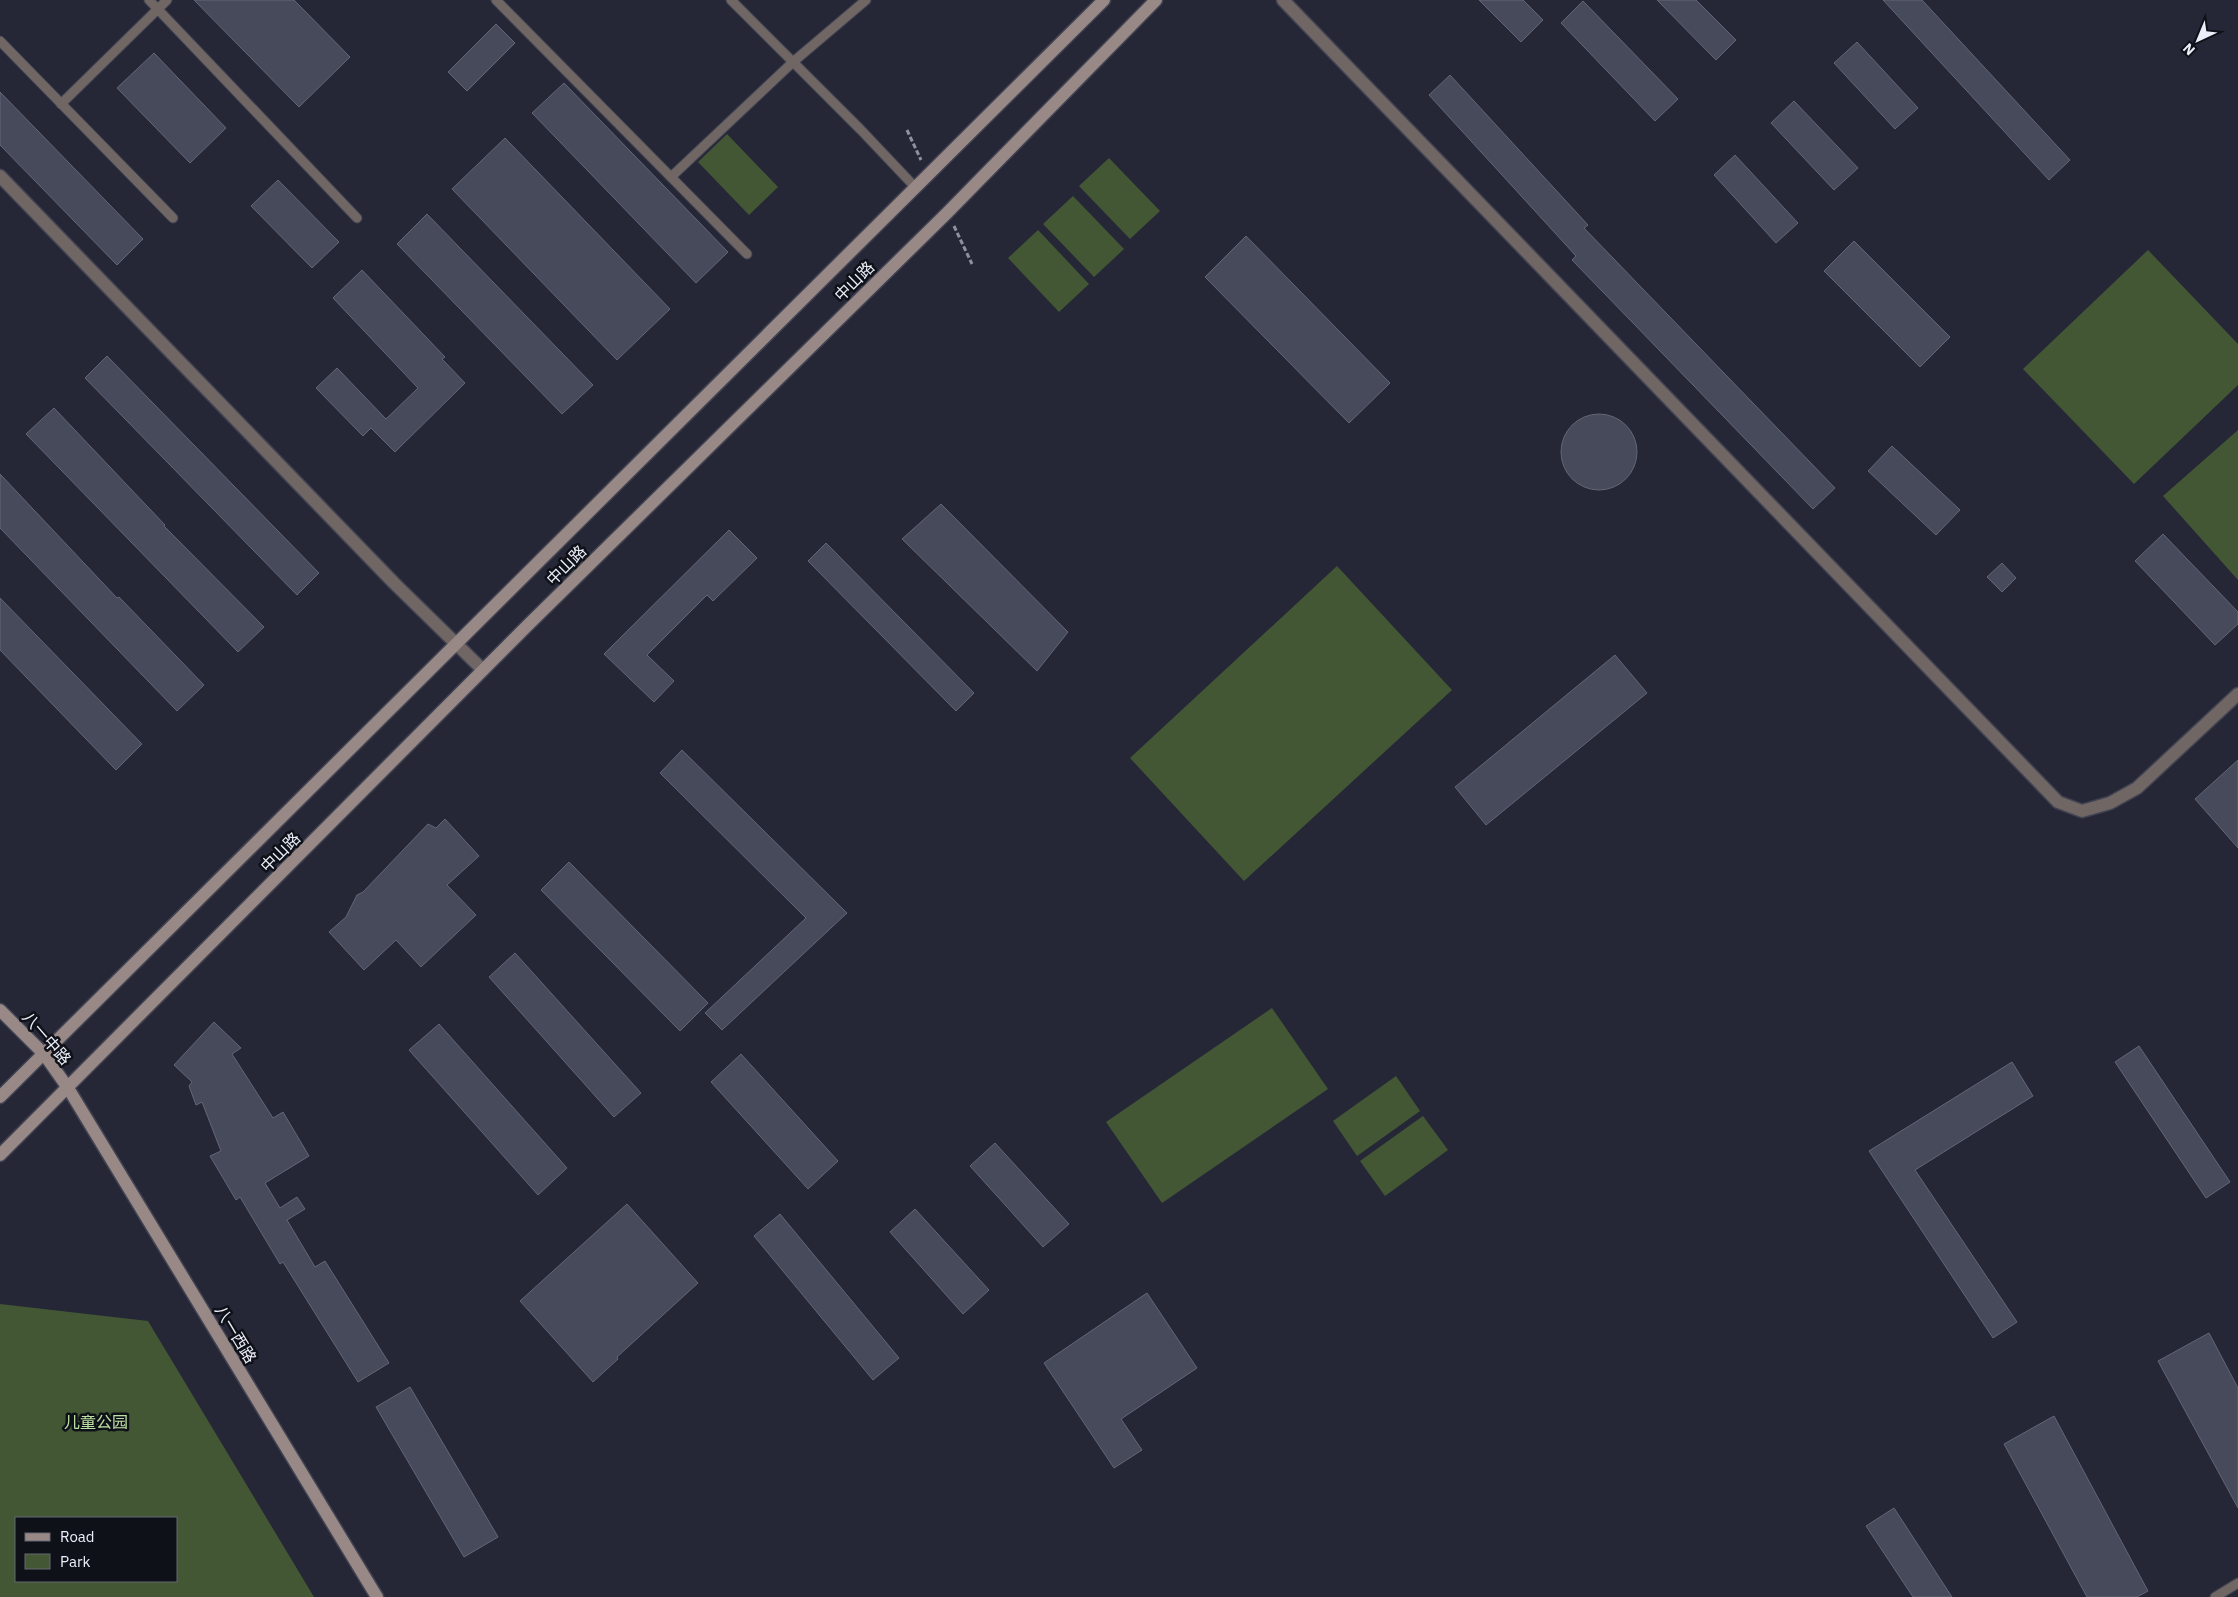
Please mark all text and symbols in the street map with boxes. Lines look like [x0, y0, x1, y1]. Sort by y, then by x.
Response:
north arrow [2173, 15, 2223, 65]
text: N [2179, 39, 2199, 59]
street label: 中山路 [830, 257, 878, 305]
street label: 中山路 [542, 541, 590, 589]
street label: 中山路 [256, 828, 304, 876]
street label: 八一中路 [18, 1007, 76, 1069]
street label: 八一西路 [211, 1301, 261, 1367]
park label: 儿童公园 [64, 1412, 128, 1432]
legend [15, 1517, 178, 1582]
text: Road [60, 1527, 95, 1546]
text: Park [60, 1552, 90, 1571]

